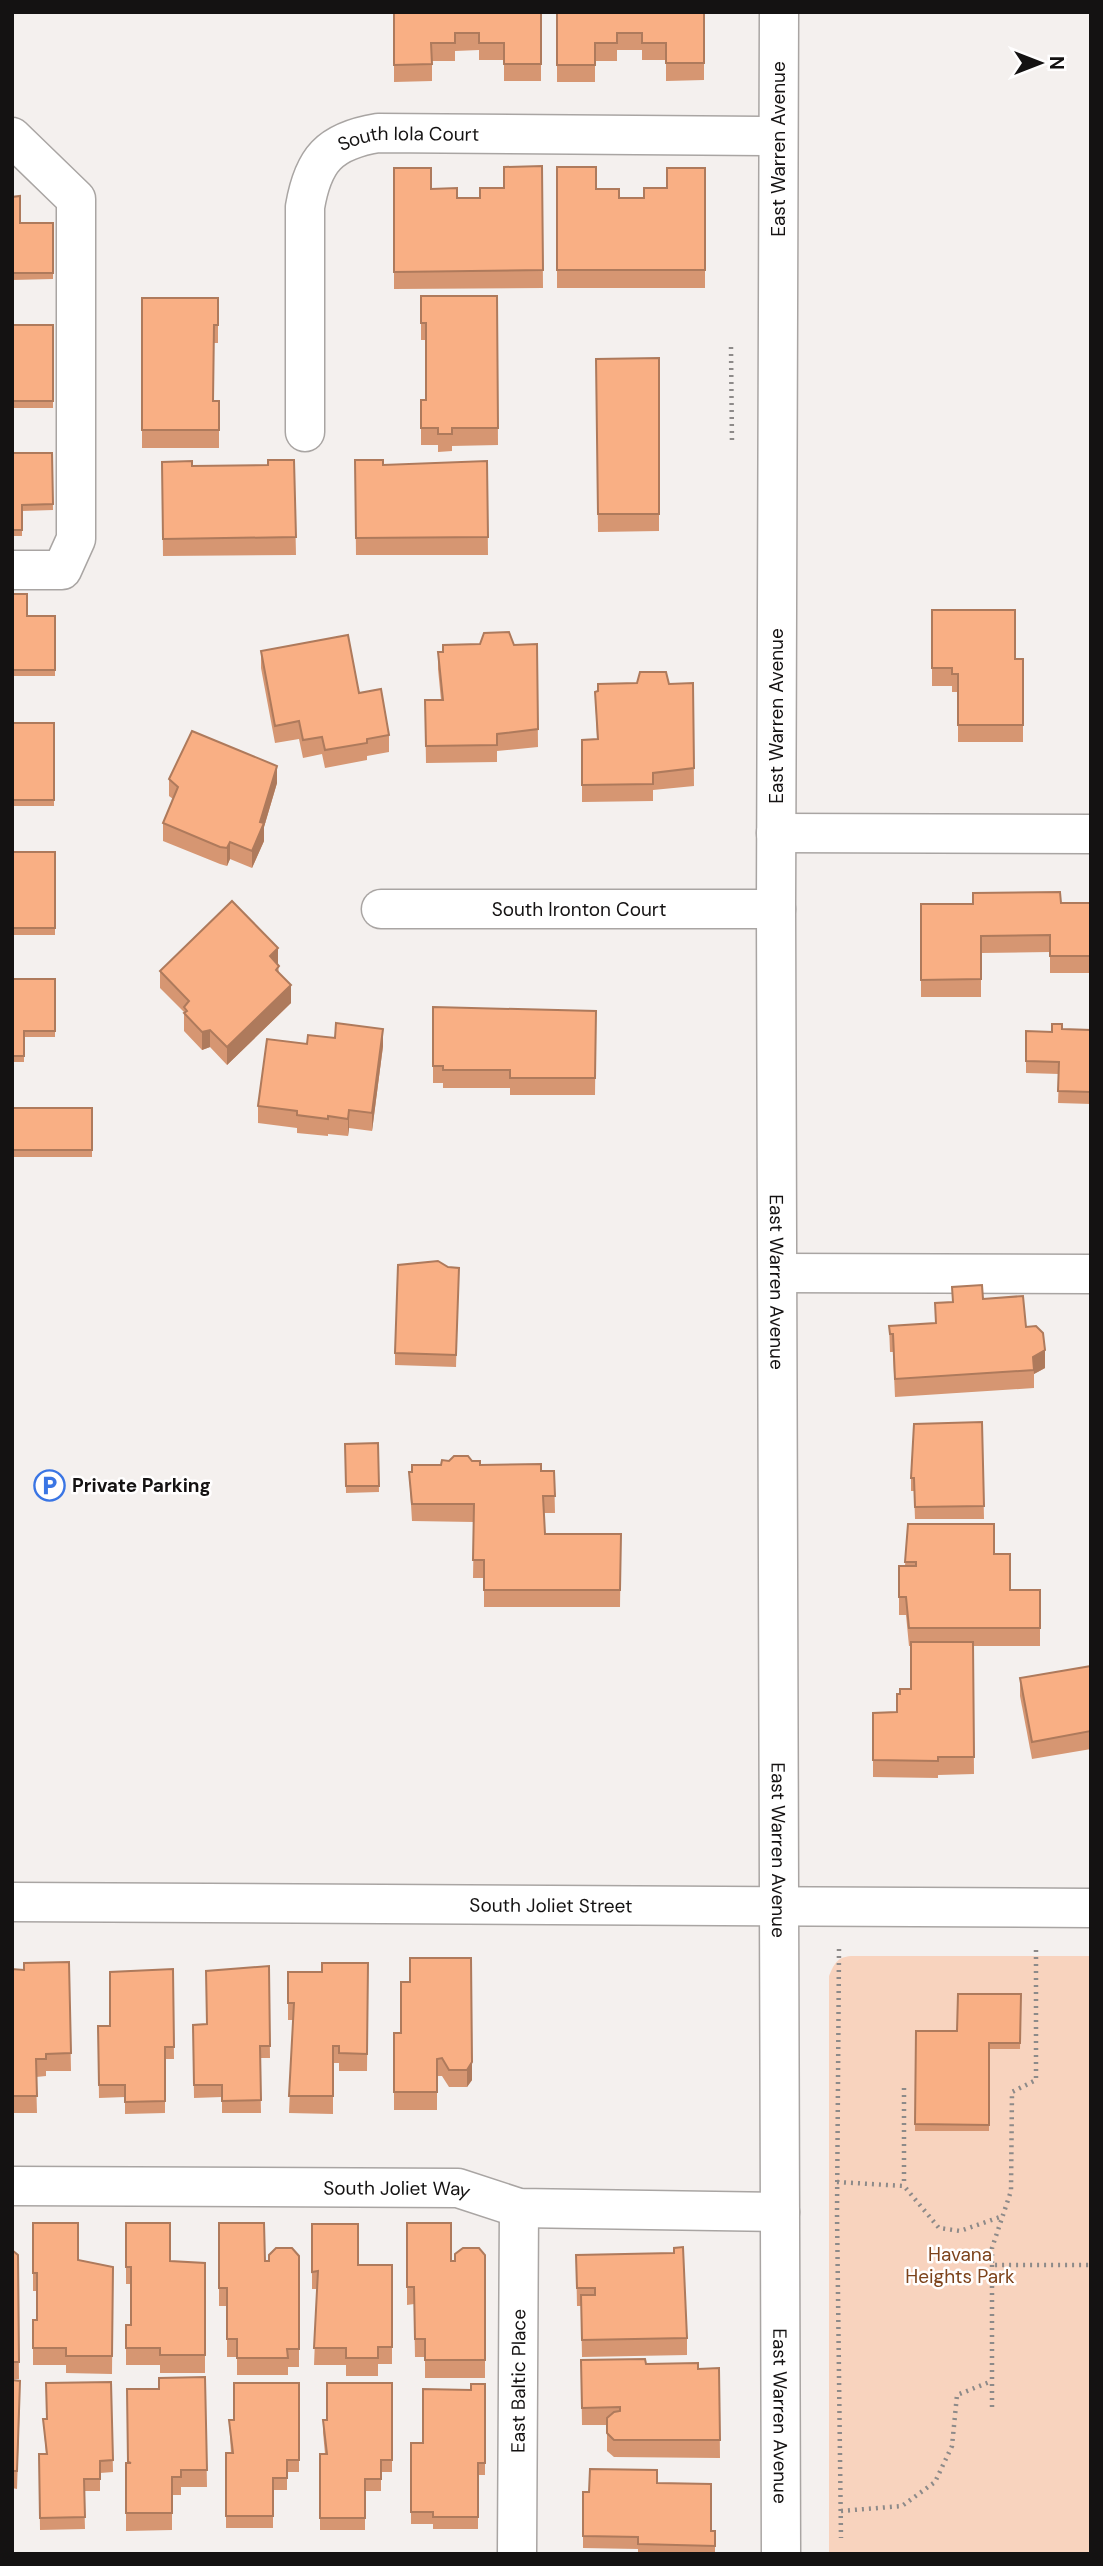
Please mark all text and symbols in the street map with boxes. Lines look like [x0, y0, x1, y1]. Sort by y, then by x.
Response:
north arrow [1005, 28, 1075, 98]
text: N [1044, 56, 1069, 70]
street label: East Warren Avenue [766, 61, 791, 237]
street label: South Iola Court [333, 121, 479, 157]
street label: East Warren Avenue [764, 628, 789, 804]
street label: South Ironton Court [492, 897, 666, 922]
street label: East Warren Avenue [764, 1194, 789, 1370]
parking icon: Private Parking [32, 1468, 66, 1502]
place label: Private Parking [72, 1473, 211, 1498]
street label: East Warren Avenue [766, 1762, 791, 1938]
street label: South Joliet Street [469, 1893, 633, 1918]
street label: South Joliet Way [323, 2175, 474, 2204]
park label: Havana Heights Park [905, 2242, 1015, 2289]
street label: East Baltic Place [506, 2309, 531, 2453]
street label: East Warren Avenue [767, 2328, 793, 2504]

